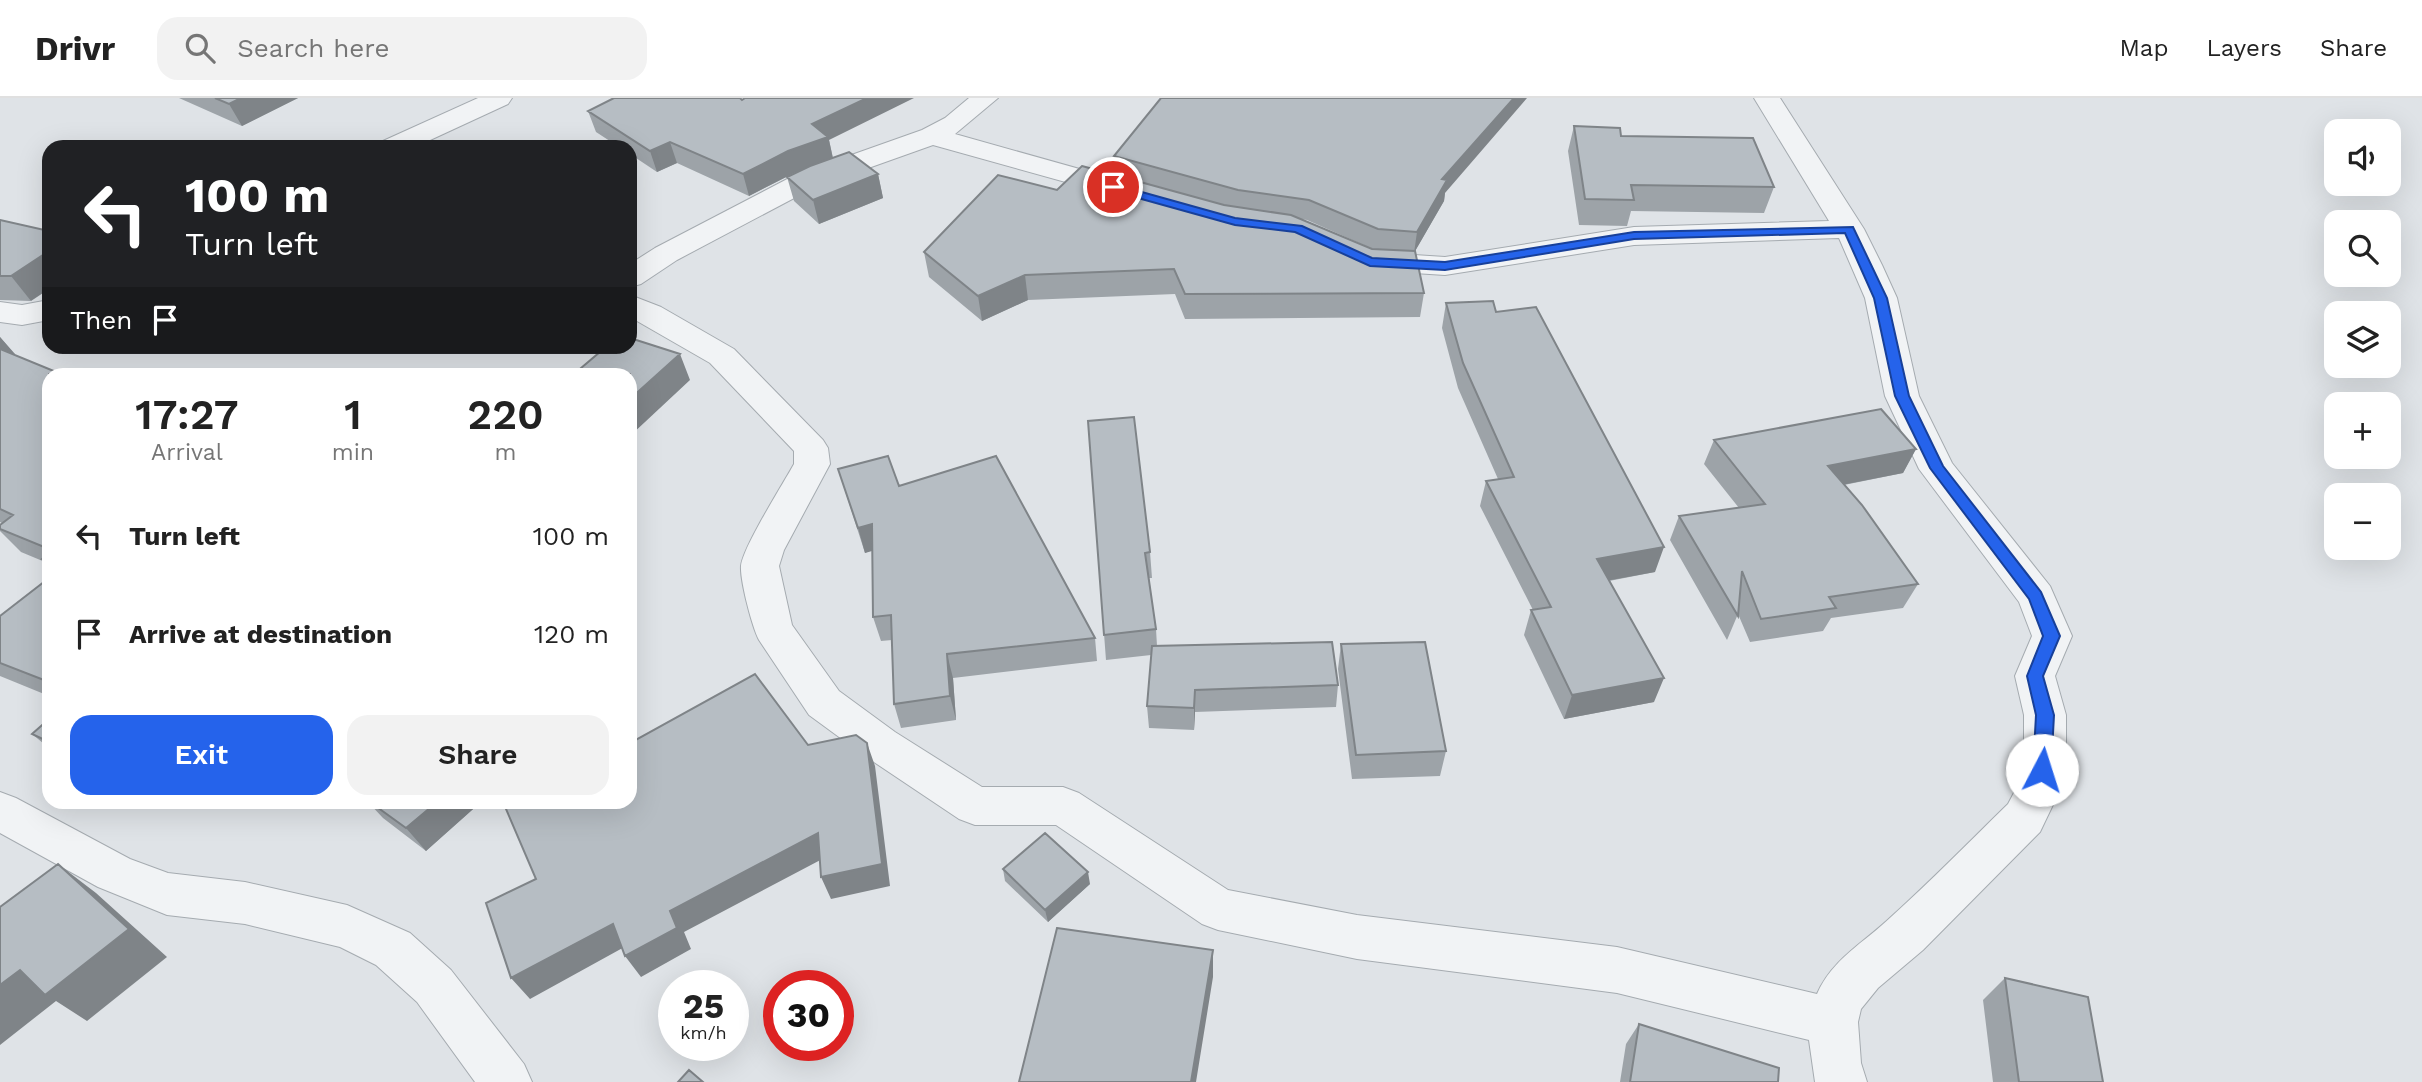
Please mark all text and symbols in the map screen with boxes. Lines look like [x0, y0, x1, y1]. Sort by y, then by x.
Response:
search box [157, 17, 647, 80]
text: Drivr [35, 29, 115, 68]
icon: search [181, 29, 219, 67]
text: Search here [237, 33, 390, 63]
text: Map [2120, 34, 2168, 62]
text: Layers [2206, 34, 2282, 62]
text: Share [2320, 34, 2387, 62]
map controls [2324, 119, 2401, 560]
button: sound [2324, 119, 2401, 196]
pin [1083, 157, 1143, 217]
text: 100 m [185, 166, 329, 224]
icon: left [70, 168, 161, 259]
icon: arrive [1094, 168, 1132, 206]
button: search [2324, 210, 2401, 287]
text: Turn left [185, 225, 318, 263]
icon: arrive [146, 301, 184, 339]
button: layers [2324, 301, 2401, 378]
text: Then [70, 305, 132, 335]
text: 17:27 [135, 390, 239, 439]
text: 1 [344, 390, 362, 439]
text: 220 [467, 390, 544, 439]
button: + [2324, 392, 2401, 469]
text: Arrival [151, 439, 223, 466]
text: min [332, 439, 374, 466]
text: m [495, 439, 517, 466]
button: − [2324, 483, 2401, 560]
icon: left [70, 517, 108, 555]
text: Turn left [129, 521, 240, 551]
text: 100 m [533, 521, 609, 551]
icon: arrive [70, 615, 108, 653]
text: Arrive at destination [129, 619, 392, 649]
text: 120 m [534, 619, 609, 649]
button: Exit [70, 715, 333, 795]
button: Share [347, 715, 609, 795]
position arrow [2005, 733, 2079, 807]
speed limit sign: 30 [763, 970, 854, 1061]
text: 25 [683, 985, 724, 1027]
text: km/h [680, 1022, 727, 1043]

